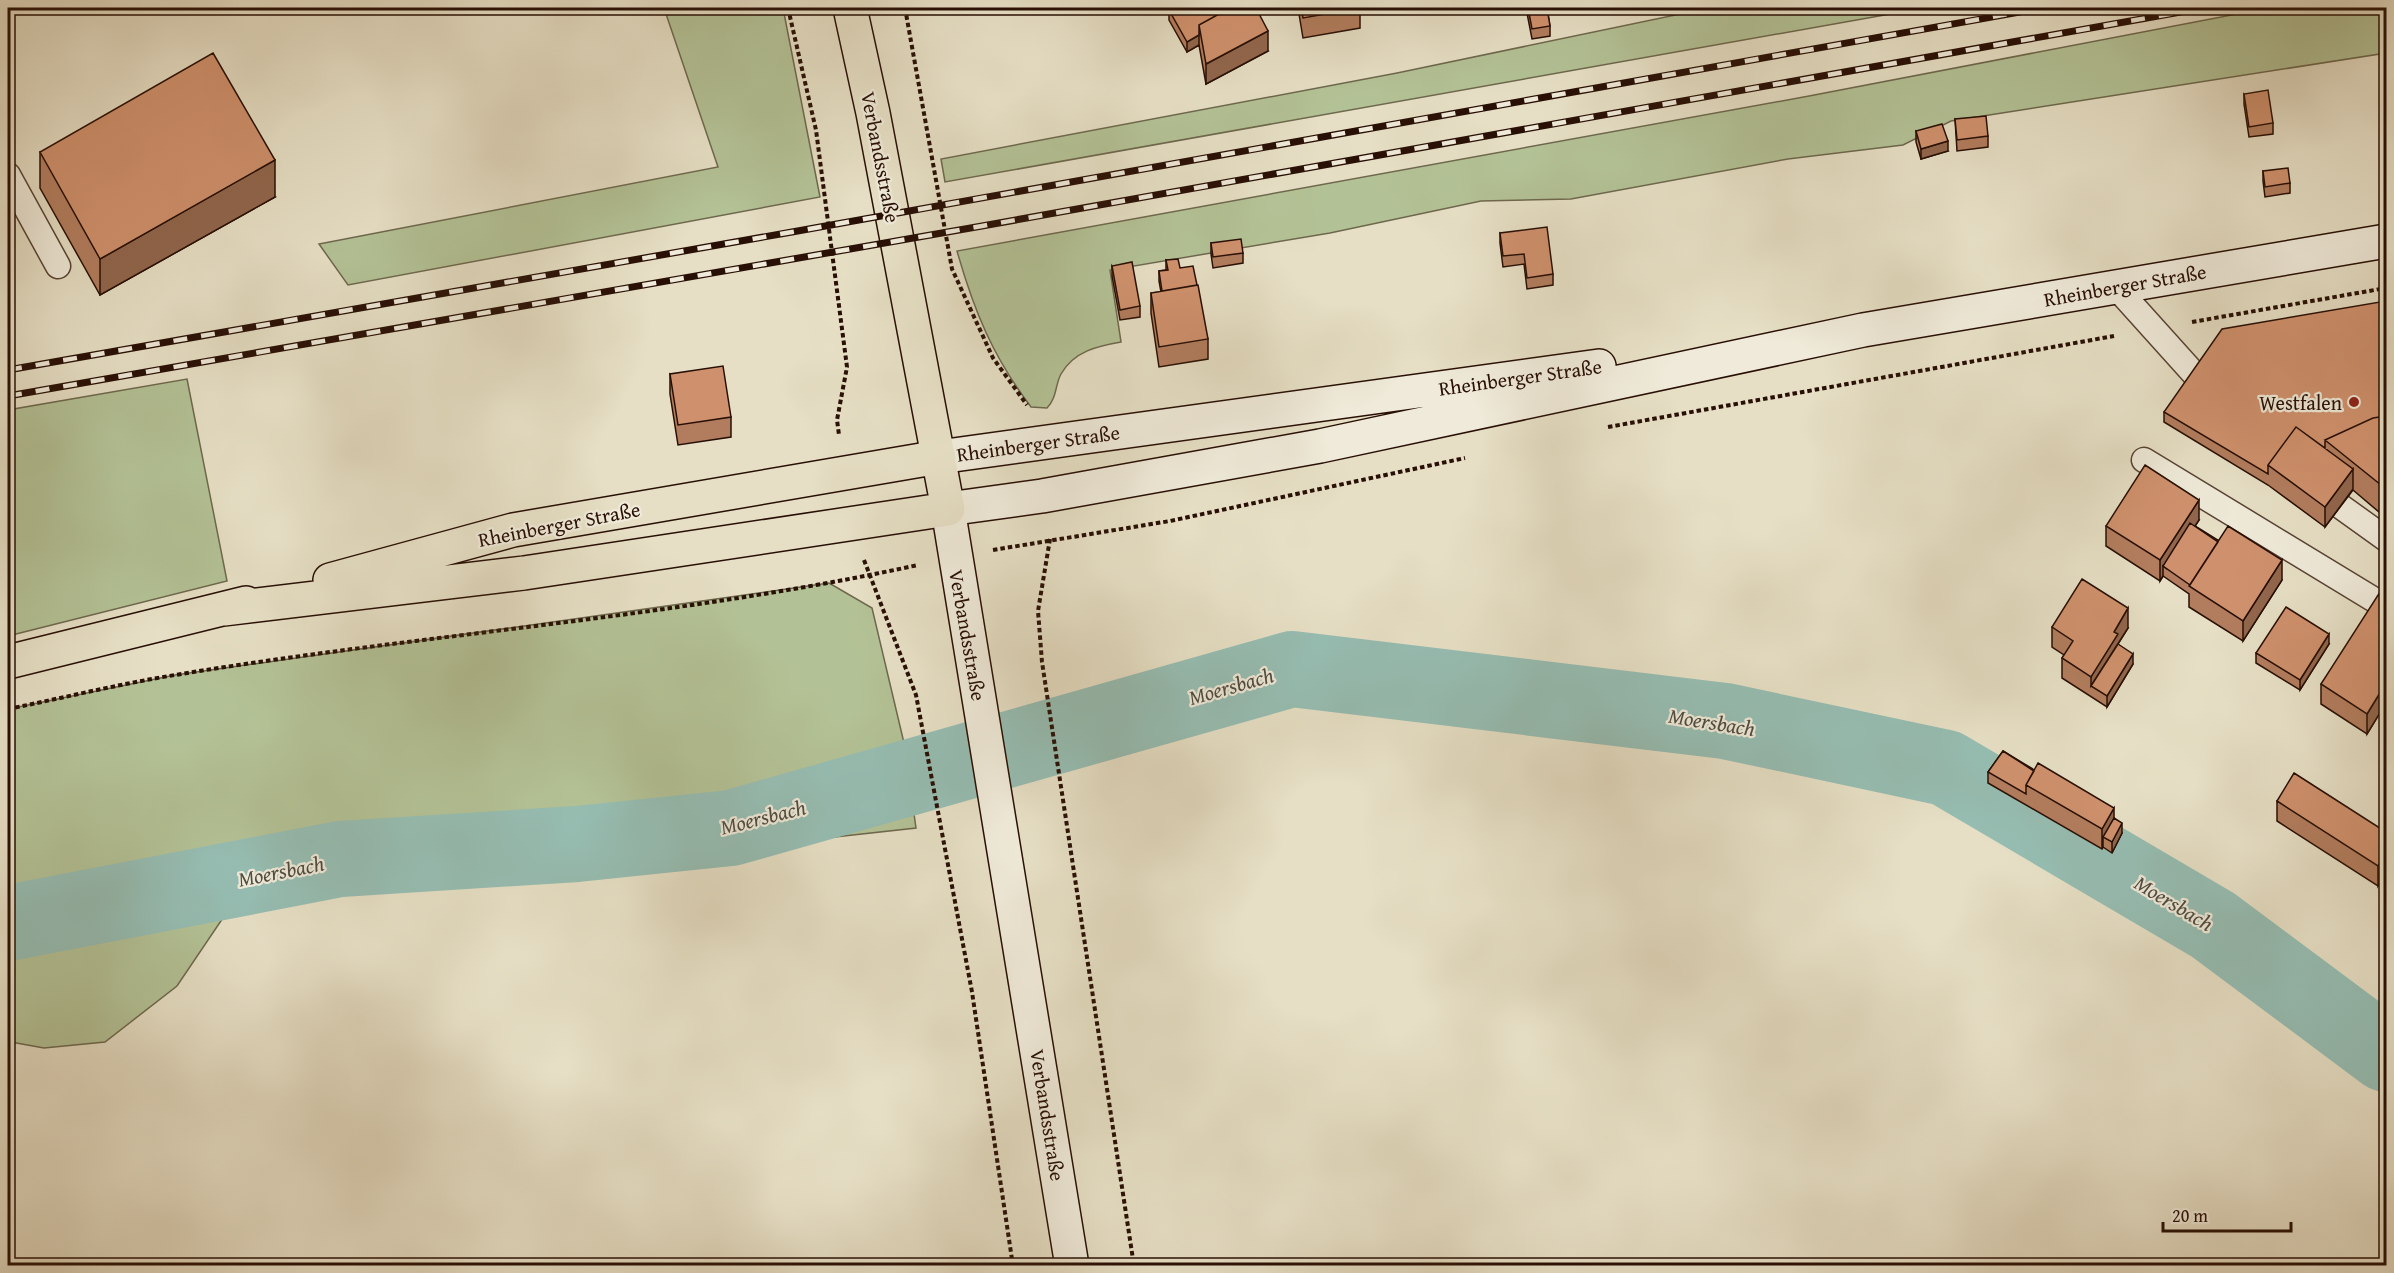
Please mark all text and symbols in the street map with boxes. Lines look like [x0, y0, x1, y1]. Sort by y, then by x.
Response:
street label: Verbandsstraße [854, 89, 908, 225]
street label: Rheinberger Straße [2042, 256, 2208, 314]
street label: Rheinberger Straße [1437, 351, 1603, 403]
place label: Westfalen [2259, 388, 2342, 417]
marker: Westfalen [2347, 395, 2361, 409]
street label: Rheinberger Straße [955, 417, 1121, 469]
street label: Rheinberger Straße [476, 494, 642, 554]
street label: Verbandsstraße [942, 567, 994, 703]
water label: Moersbach [1185, 659, 1278, 713]
water label: Moersbach [1667, 700, 1758, 744]
water label: Moersbach [717, 791, 809, 843]
water label: Moersbach [235, 847, 327, 895]
water label: Moersbach [2129, 867, 2220, 939]
street label: Verbandsstraße [1023, 1047, 1073, 1183]
scale bar [2163, 1195, 2290, 1233]
text: 20 m [2172, 1202, 2208, 1229]

